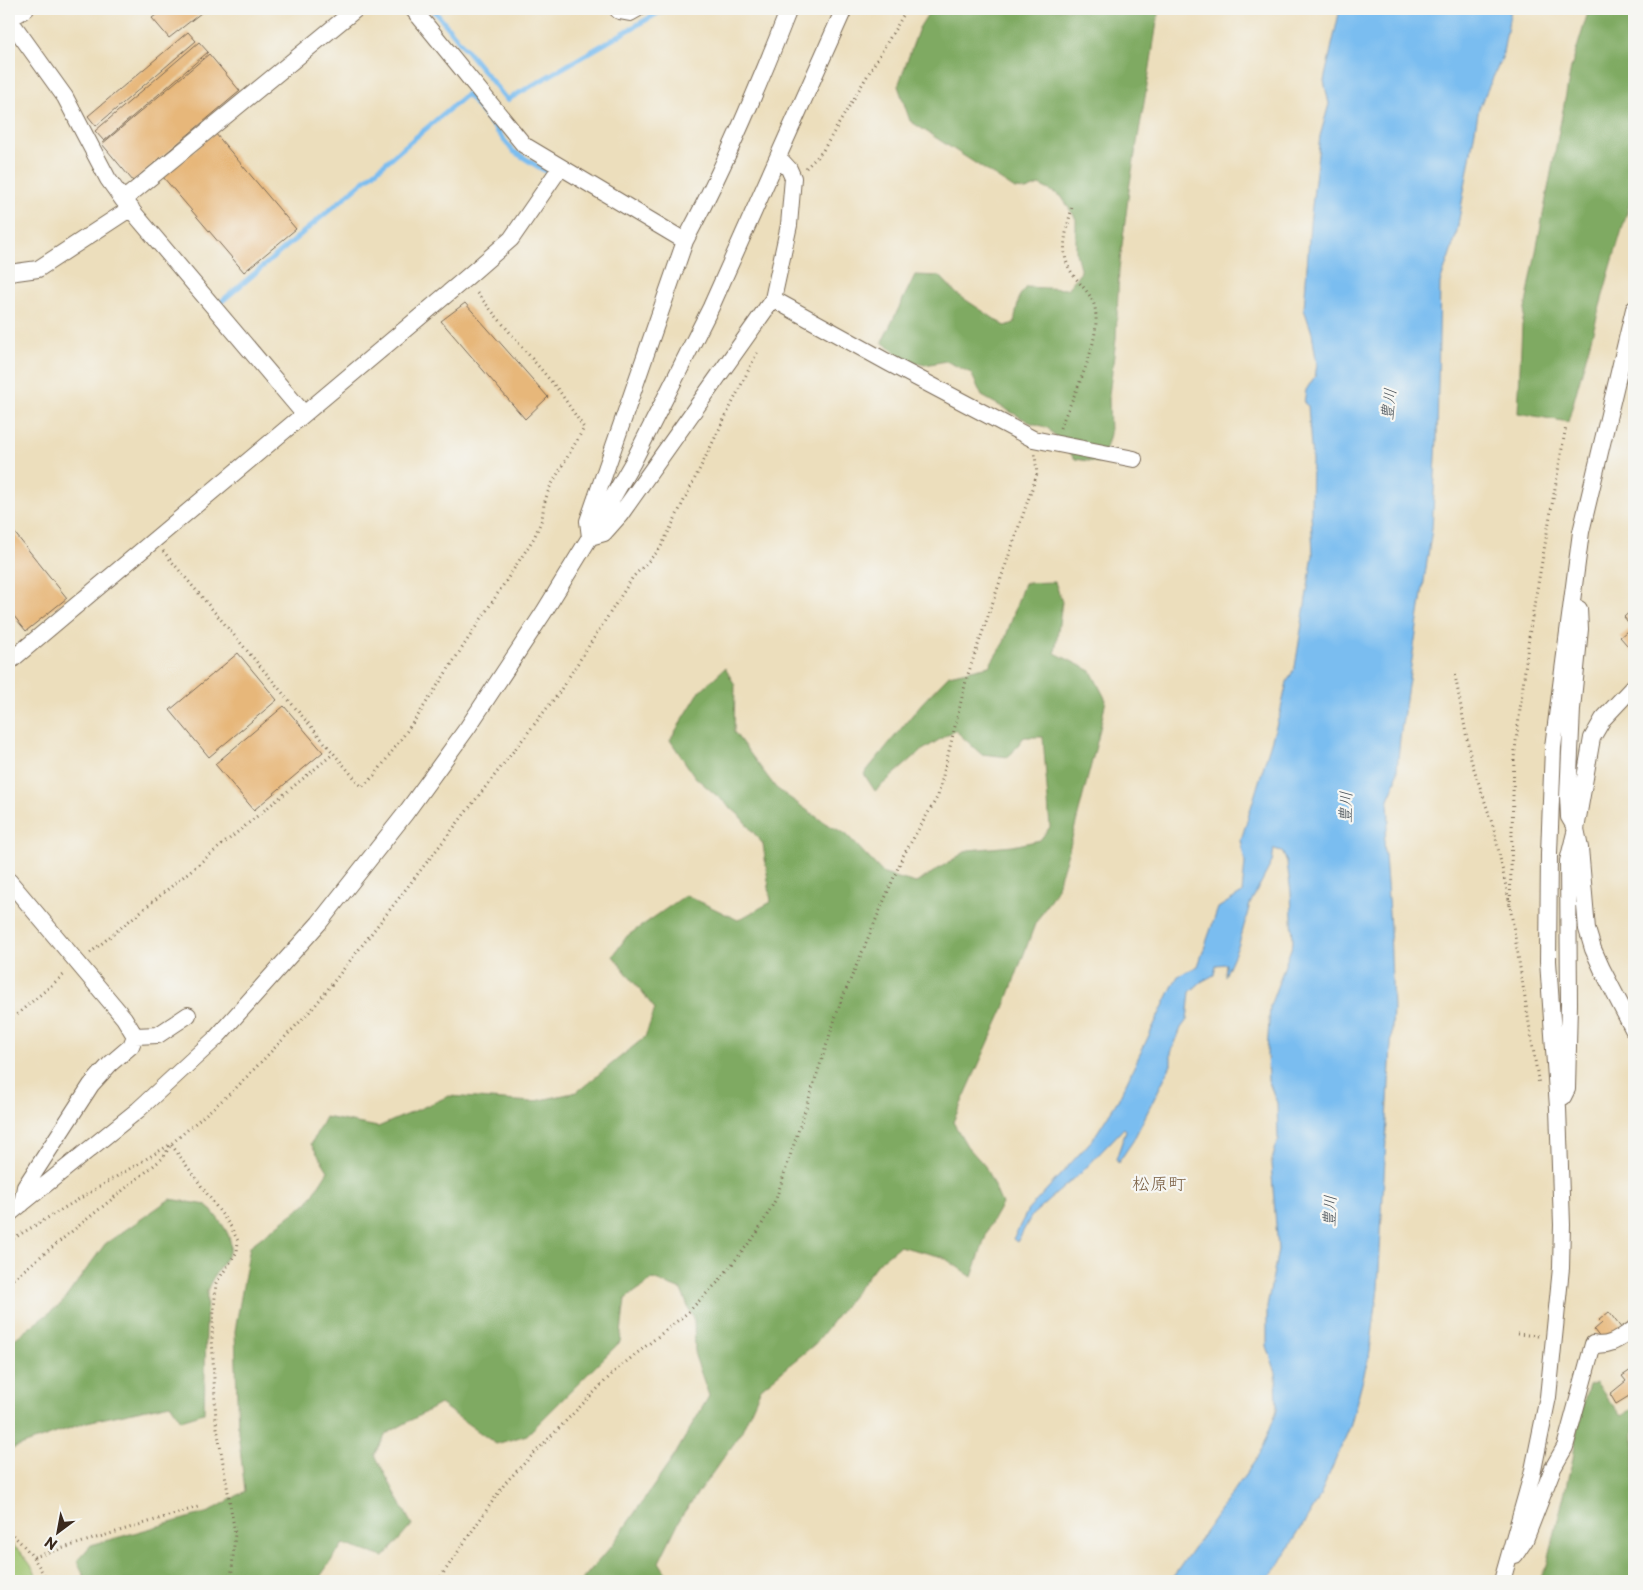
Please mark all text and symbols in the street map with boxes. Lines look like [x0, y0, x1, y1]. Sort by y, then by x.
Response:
water label: 豊川 [1373, 387, 1401, 421]
water label: 豊川 [1331, 791, 1357, 823]
district label: 松原町 [1132, 1169, 1186, 1196]
water label: 豊川 [1315, 1194, 1341, 1228]
north arrow [32, 1508, 82, 1558]
text: N [41, 1532, 61, 1555]

